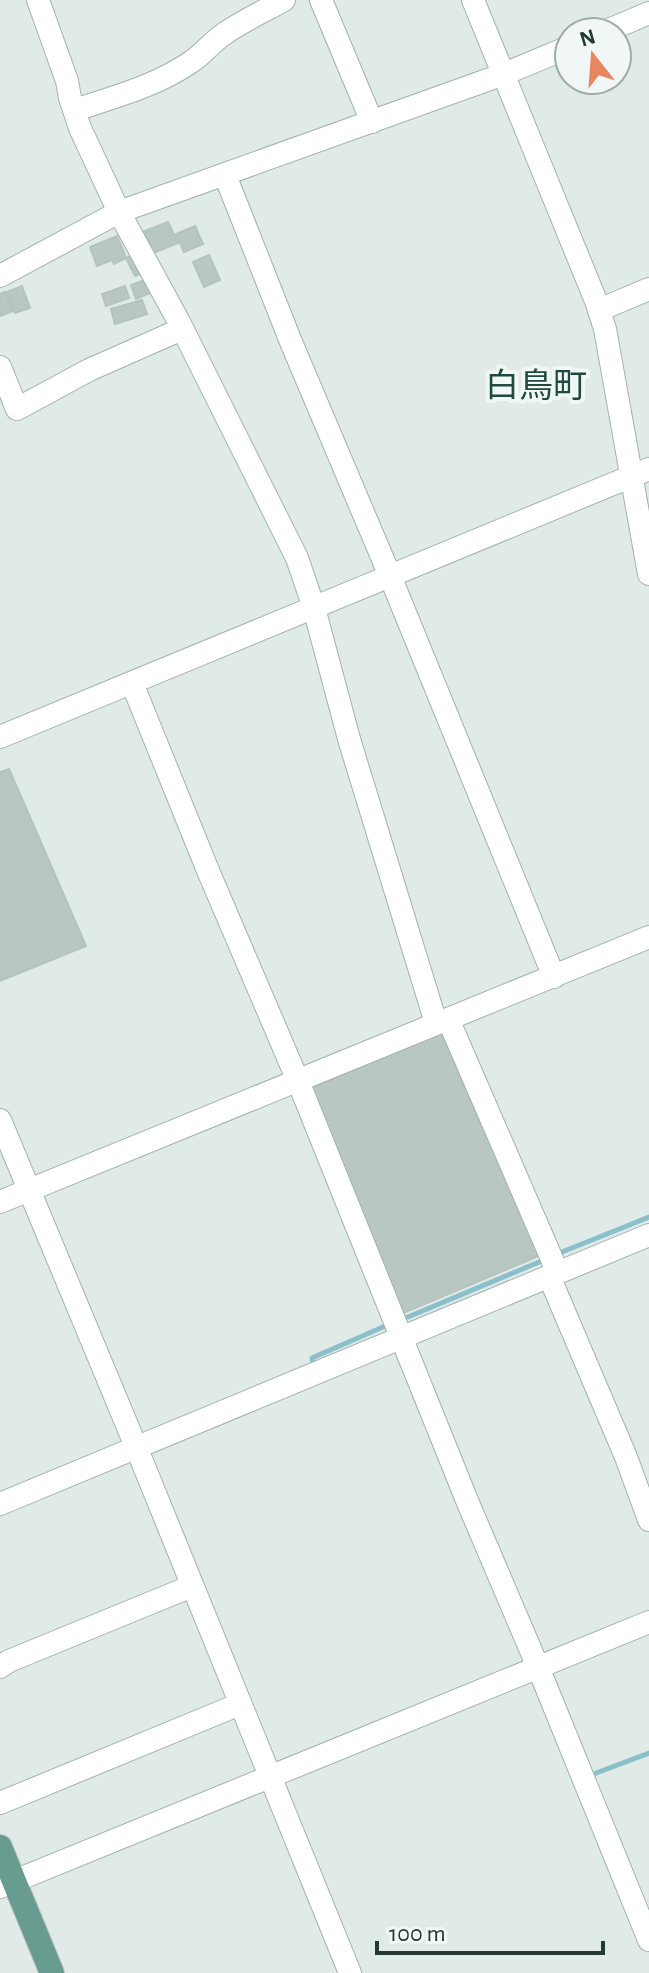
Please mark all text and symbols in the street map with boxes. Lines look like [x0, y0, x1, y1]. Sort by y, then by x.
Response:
north arrow [553, 16, 633, 96]
text: N [577, 25, 598, 51]
district label: 白鳥町 [485, 368, 587, 404]
scale bar [377, 1905, 603, 1955]
text: 100 m [389, 1922, 446, 1946]

